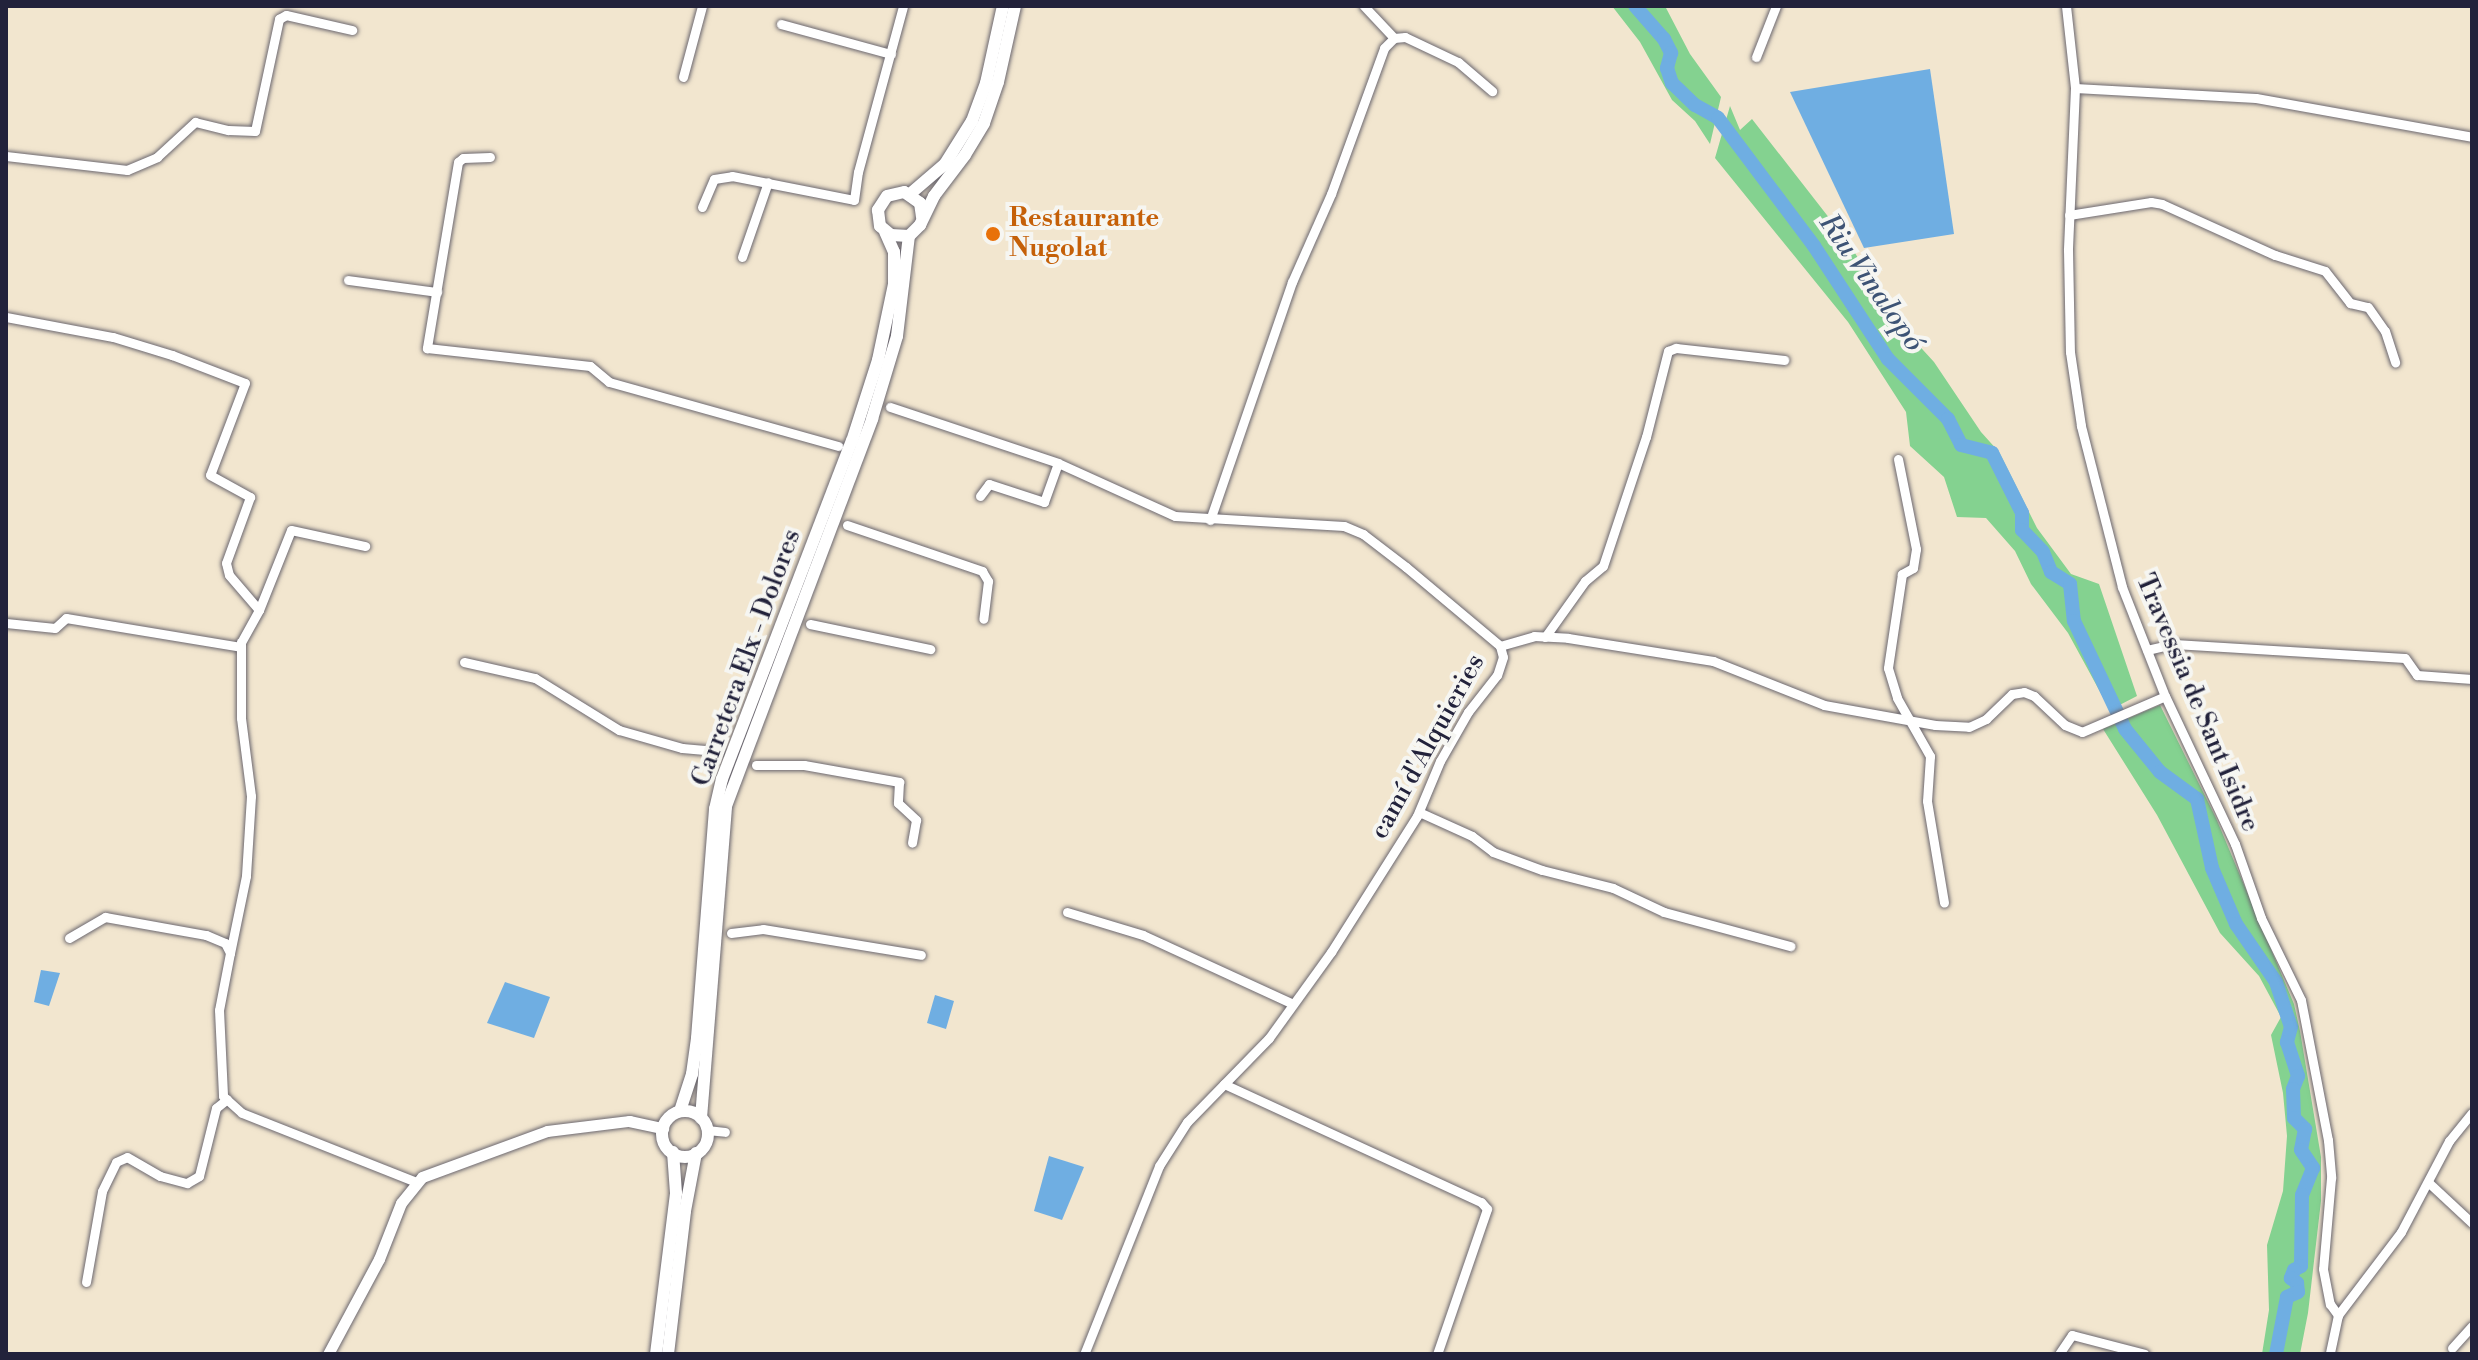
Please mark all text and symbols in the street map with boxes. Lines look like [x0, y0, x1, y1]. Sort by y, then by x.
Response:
place label: Restaurante Nugolat [1009, 203, 1159, 264]
water label: Riu Vinalopó [1811, 208, 1931, 358]
marker: Restaurante Nugolat [984, 225, 1002, 243]
street label: Carretera Elx - Dolores [686, 525, 808, 791]
street label: Travessia de Sant Isidre [2129, 569, 2265, 837]
street label: camí d'Alquieries [1364, 649, 1492, 845]

